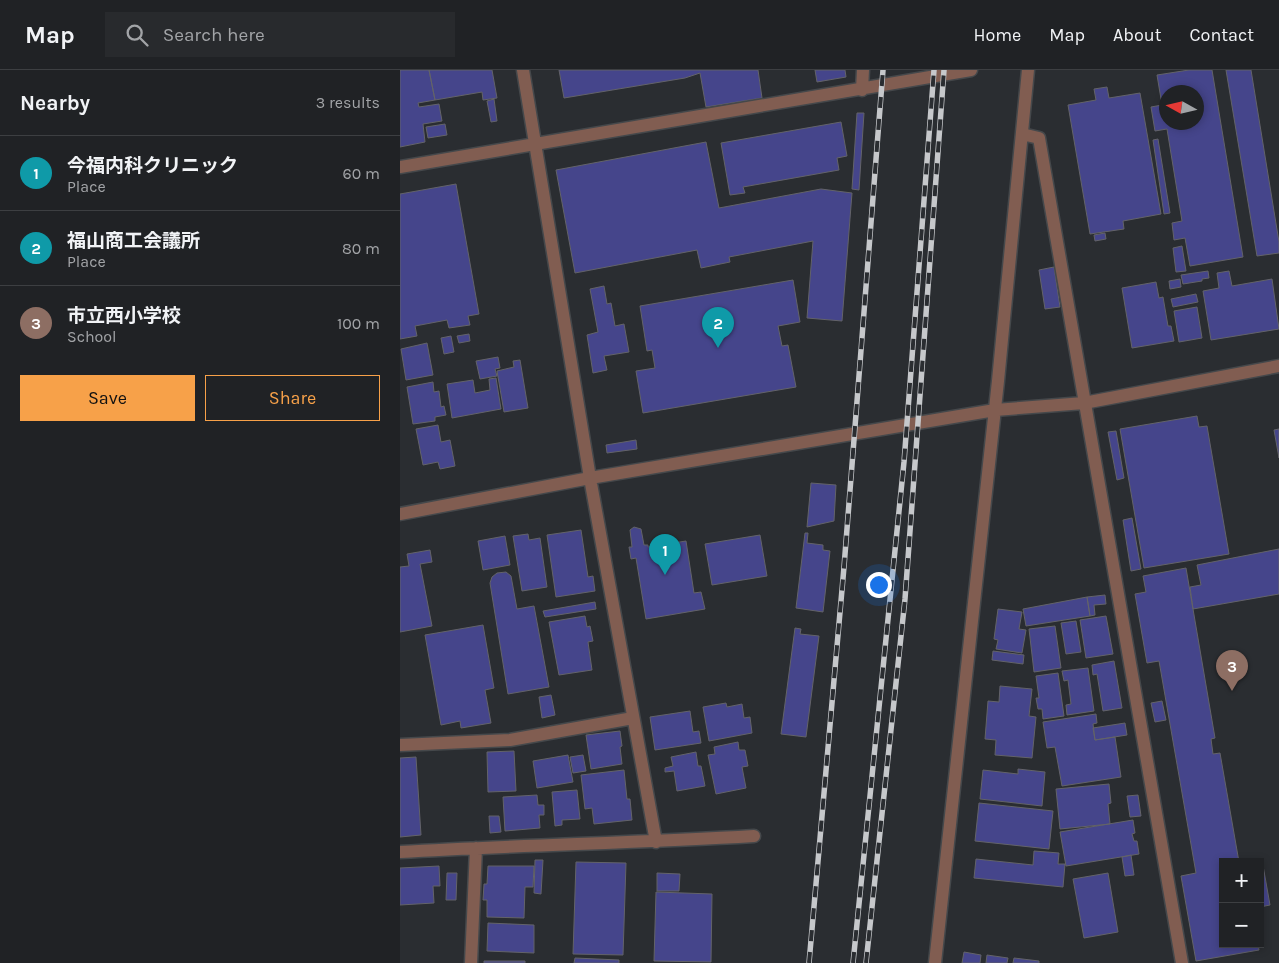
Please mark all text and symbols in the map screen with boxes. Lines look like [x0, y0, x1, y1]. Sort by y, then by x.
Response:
search box [105, 12, 455, 57]
text: Map [25, 21, 75, 49]
icon: search [123, 21, 151, 49]
text: Search here [163, 24, 265, 46]
text: Home [973, 24, 1021, 46]
text: Map [1049, 24, 1085, 46]
text: About [1113, 24, 1162, 46]
text: Contact [1190, 24, 1254, 46]
north arrow [1159, 85, 1204, 130]
text: Nearby [20, 91, 90, 115]
text: 3 results [316, 93, 380, 112]
text: 今福内科クリニック [67, 155, 238, 177]
text: 1 [33, 164, 39, 183]
text: 60 m [343, 164, 380, 183]
text: Place [67, 177, 106, 196]
text: 福山商工会議所 [67, 230, 200, 252]
text: 2 [31, 239, 41, 258]
text: 80 m [342, 239, 380, 258]
text: Place [67, 252, 106, 271]
text: 市立西小学校 [67, 305, 181, 327]
pin: 2 [702, 307, 734, 348]
text: 3 [31, 314, 41, 333]
text: 100 m [337, 314, 380, 333]
text: School [67, 327, 117, 346]
button: Save [20, 375, 195, 421]
button: Share [205, 375, 380, 421]
pin: 1 [649, 534, 681, 575]
your location [866, 572, 892, 598]
pin: 3 [1216, 650, 1248, 691]
map controls [1219, 858, 1264, 948]
button: + [1219, 858, 1264, 903]
button: − [1219, 903, 1264, 948]

